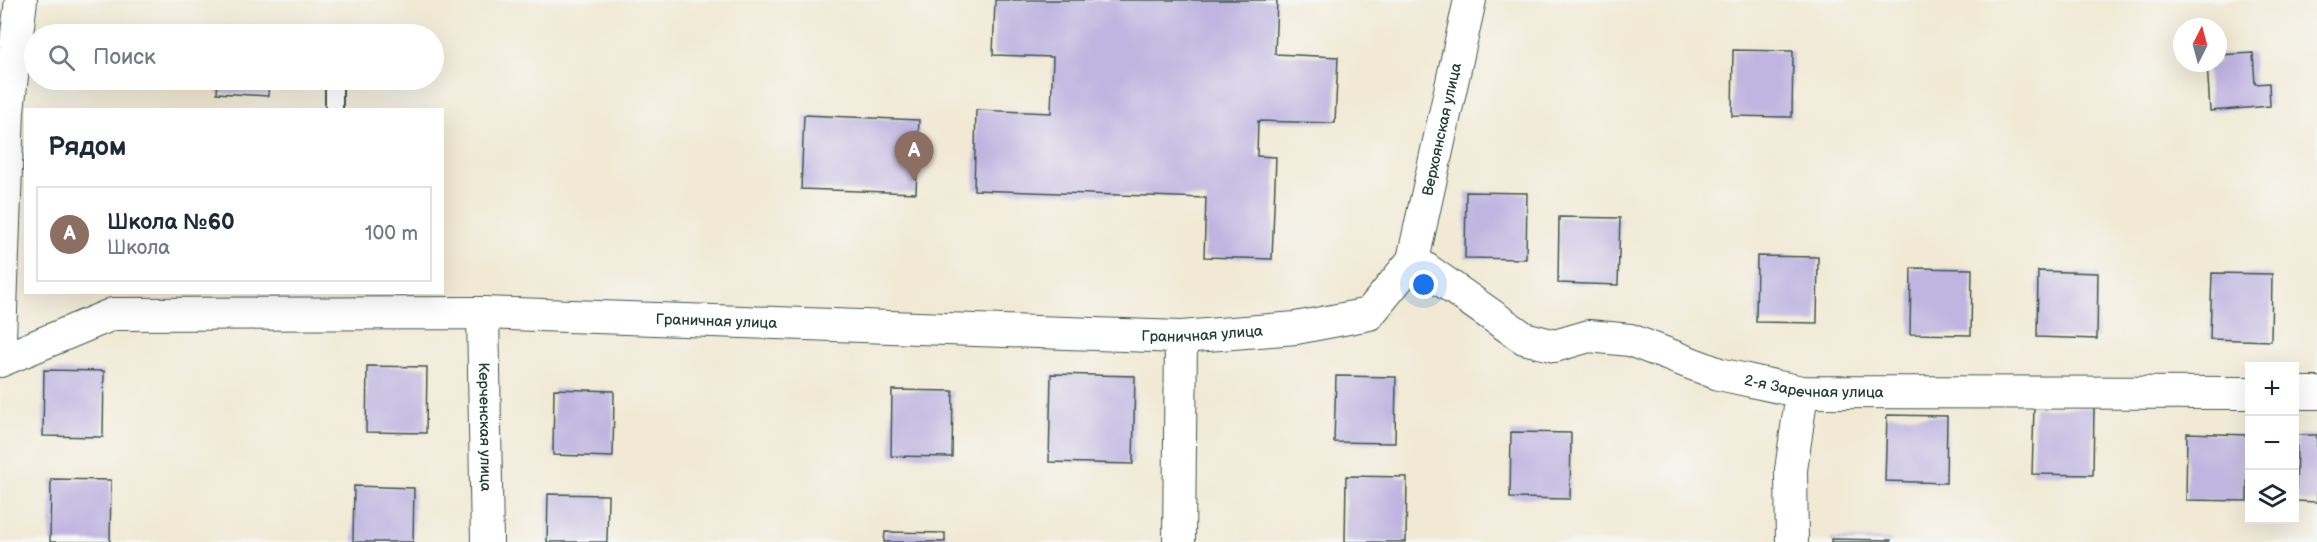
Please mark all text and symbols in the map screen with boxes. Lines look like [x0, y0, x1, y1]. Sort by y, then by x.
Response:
north arrow [2173, 18, 2227, 72]
search box [24, 24, 444, 90]
icon: search [45, 41, 78, 74]
text: Поиск [93, 44, 156, 71]
street label: Верхоянская улица [1418, 61, 1465, 197]
text: Рядом [48, 132, 126, 163]
pin: A [894, 132, 934, 181]
text: Школа №60 [107, 209, 235, 236]
text: A [63, 222, 76, 246]
text: 100 m [365, 222, 418, 246]
text: Школа [107, 236, 170, 260]
your location [1409, 270, 1438, 299]
street label: Граничная улица [655, 309, 778, 333]
street label: Граничная улица [1141, 321, 1264, 347]
street label: Керченская улица [474, 362, 496, 492]
map controls [2245, 362, 2299, 524]
button: + [2245, 362, 2299, 416]
street label: 2-я Заречная улица [1743, 370, 1884, 402]
button: − [2245, 416, 2299, 470]
button: layers [2245, 470, 2299, 524]

